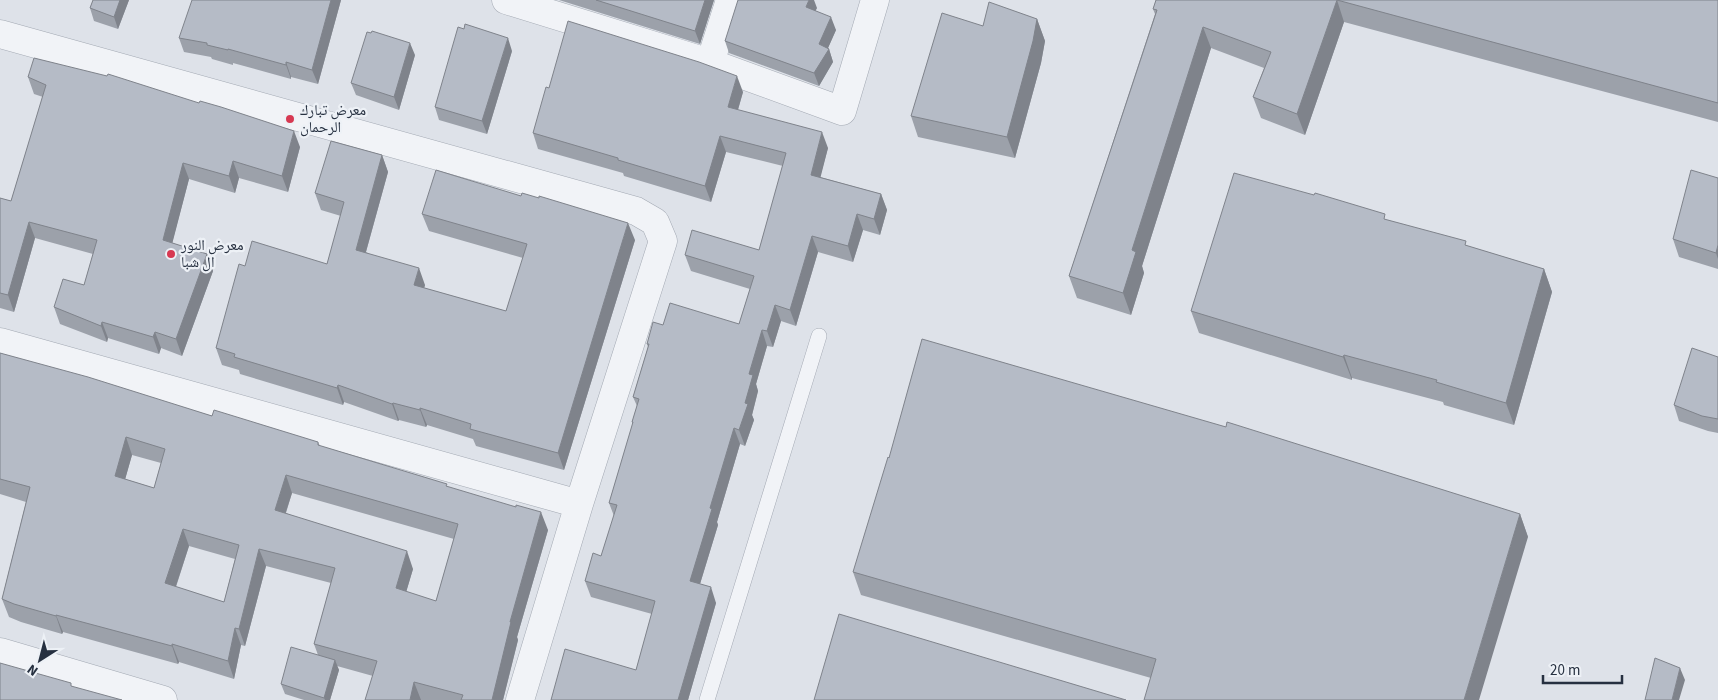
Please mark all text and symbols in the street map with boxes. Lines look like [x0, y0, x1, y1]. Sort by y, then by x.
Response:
place label: معرض تبارك الرحمان [300, 100, 366, 138]
marker: معرض تبارك الرحمان [284, 113, 296, 125]
place label: معرض النور ال شبا [180, 235, 244, 273]
marker: معرض النور ال شبا [165, 248, 177, 260]
north arrow [15, 635, 65, 685]
scale bar [1543, 652, 1622, 684]
text: N [23, 659, 43, 681]
text: 20 m [1550, 660, 1580, 681]

